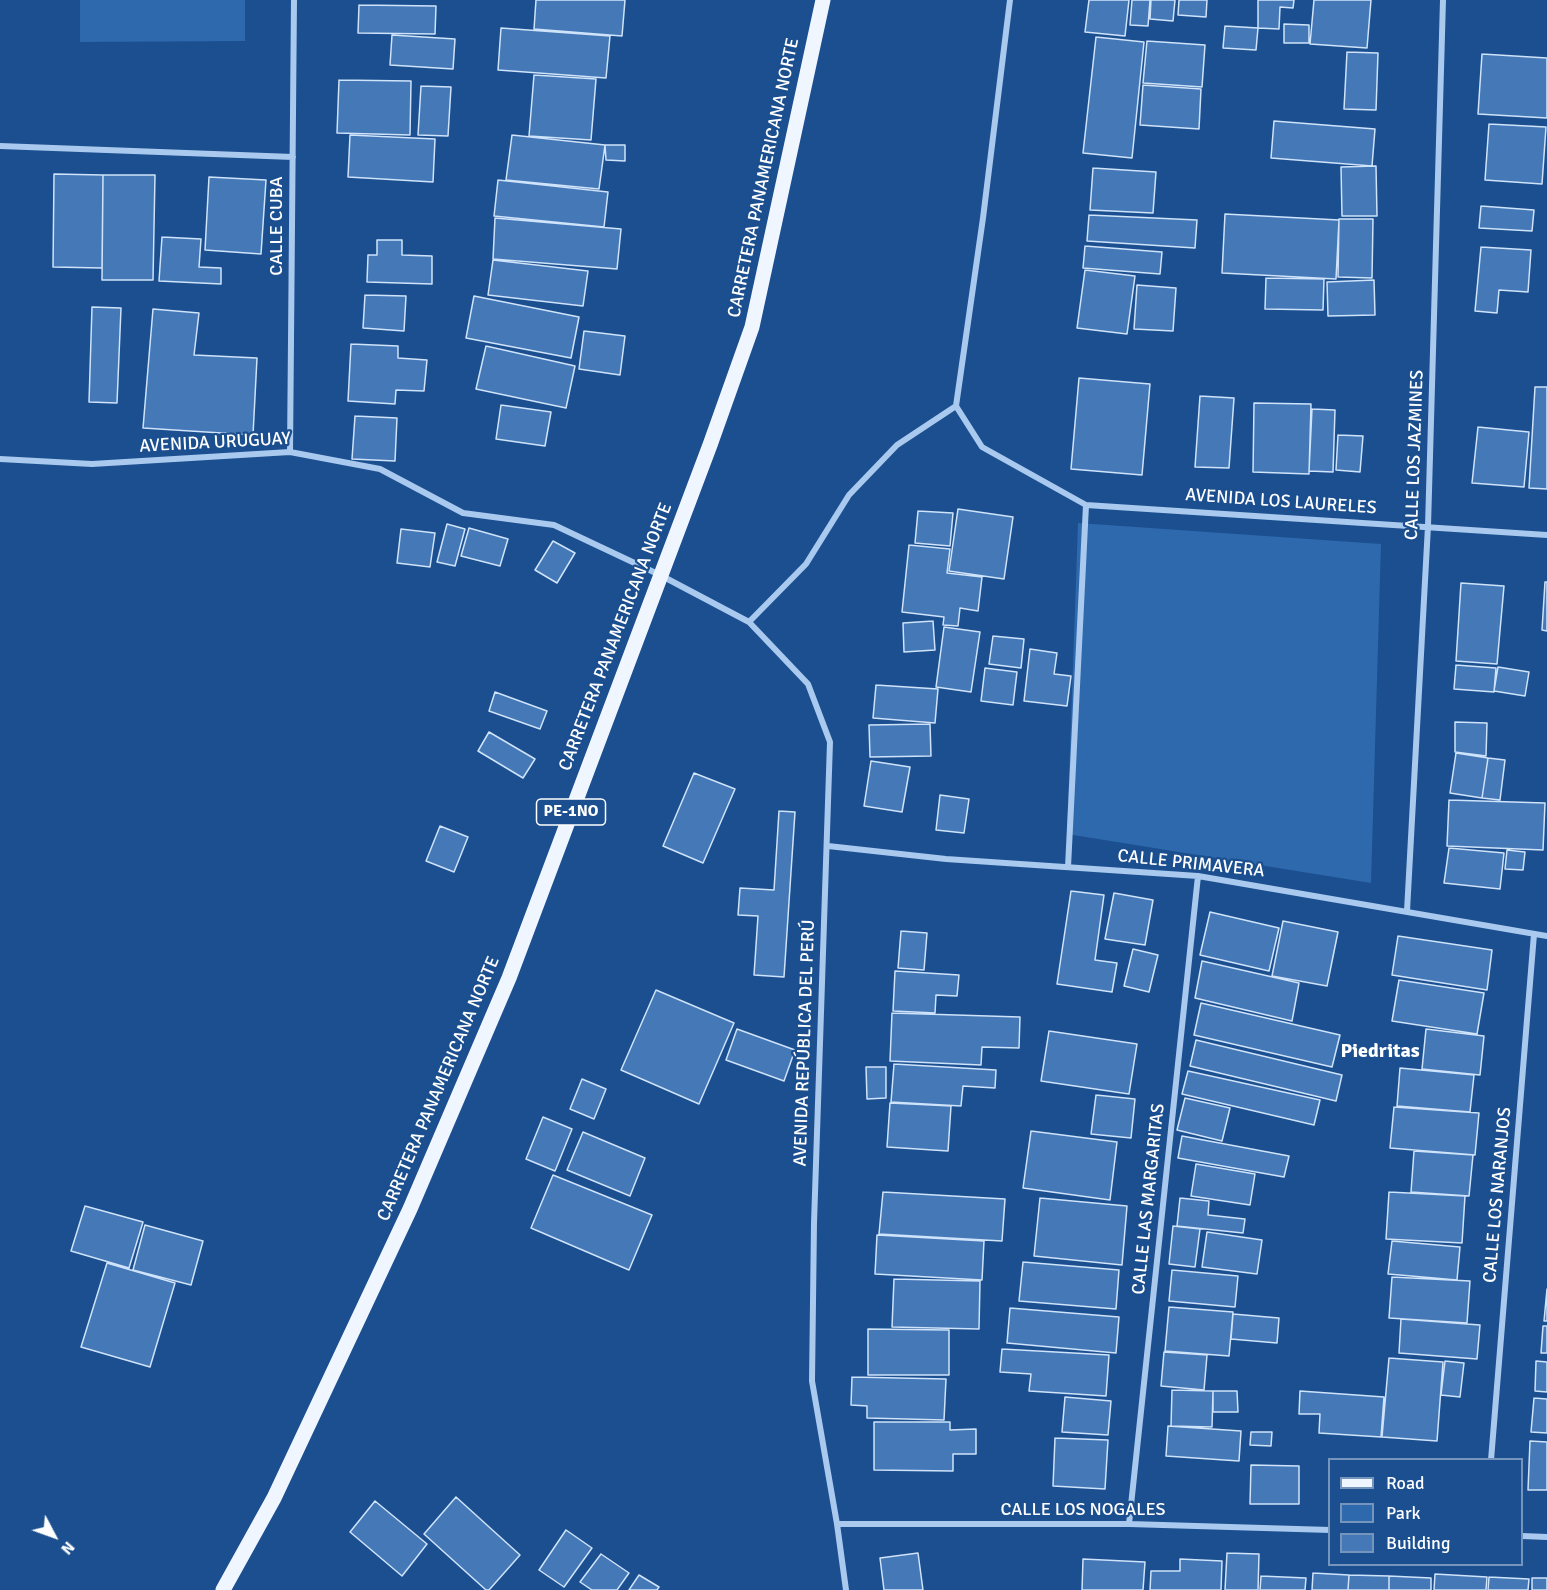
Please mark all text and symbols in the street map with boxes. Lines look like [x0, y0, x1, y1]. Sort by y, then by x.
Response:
street label: CARRETERA PANAMERICANA NORTE [724, 36, 804, 320]
street label: CALLE CUBA [266, 176, 288, 276]
street label: CALLE LOS JAZMINES [1401, 370, 1429, 540]
street label: AVENIDA URUGUAY [139, 428, 291, 458]
street label: AVENIDA LOS LAURELES [1185, 485, 1377, 519]
street label: CARRETERA PANAMERICANA NORTE [555, 500, 677, 774]
road number: PE-1NO [536, 799, 606, 825]
street label: CALLE PRIMAVERA [1116, 846, 1266, 882]
street label: AVENIDA REPÚBLICA DEL PERÚ [790, 919, 820, 1167]
street label: CARRETERA PANAMERICANA NORTE [373, 953, 505, 1225]
district label: Piedritas [1340, 1040, 1420, 1064]
street label: CALLE LAS MARGARITAS [1128, 1102, 1170, 1296]
street label: CALLE LOS NARANJOS [1480, 1106, 1516, 1284]
legend [1328, 1458, 1523, 1566]
text: Road [1386, 1472, 1425, 1494]
street label: CALLE LOS NOGALES [1000, 1499, 1166, 1521]
text: Park [1386, 1502, 1421, 1524]
north arrow [24, 1506, 84, 1566]
text: Building [1386, 1532, 1450, 1554]
text: N [56, 1537, 79, 1559]

